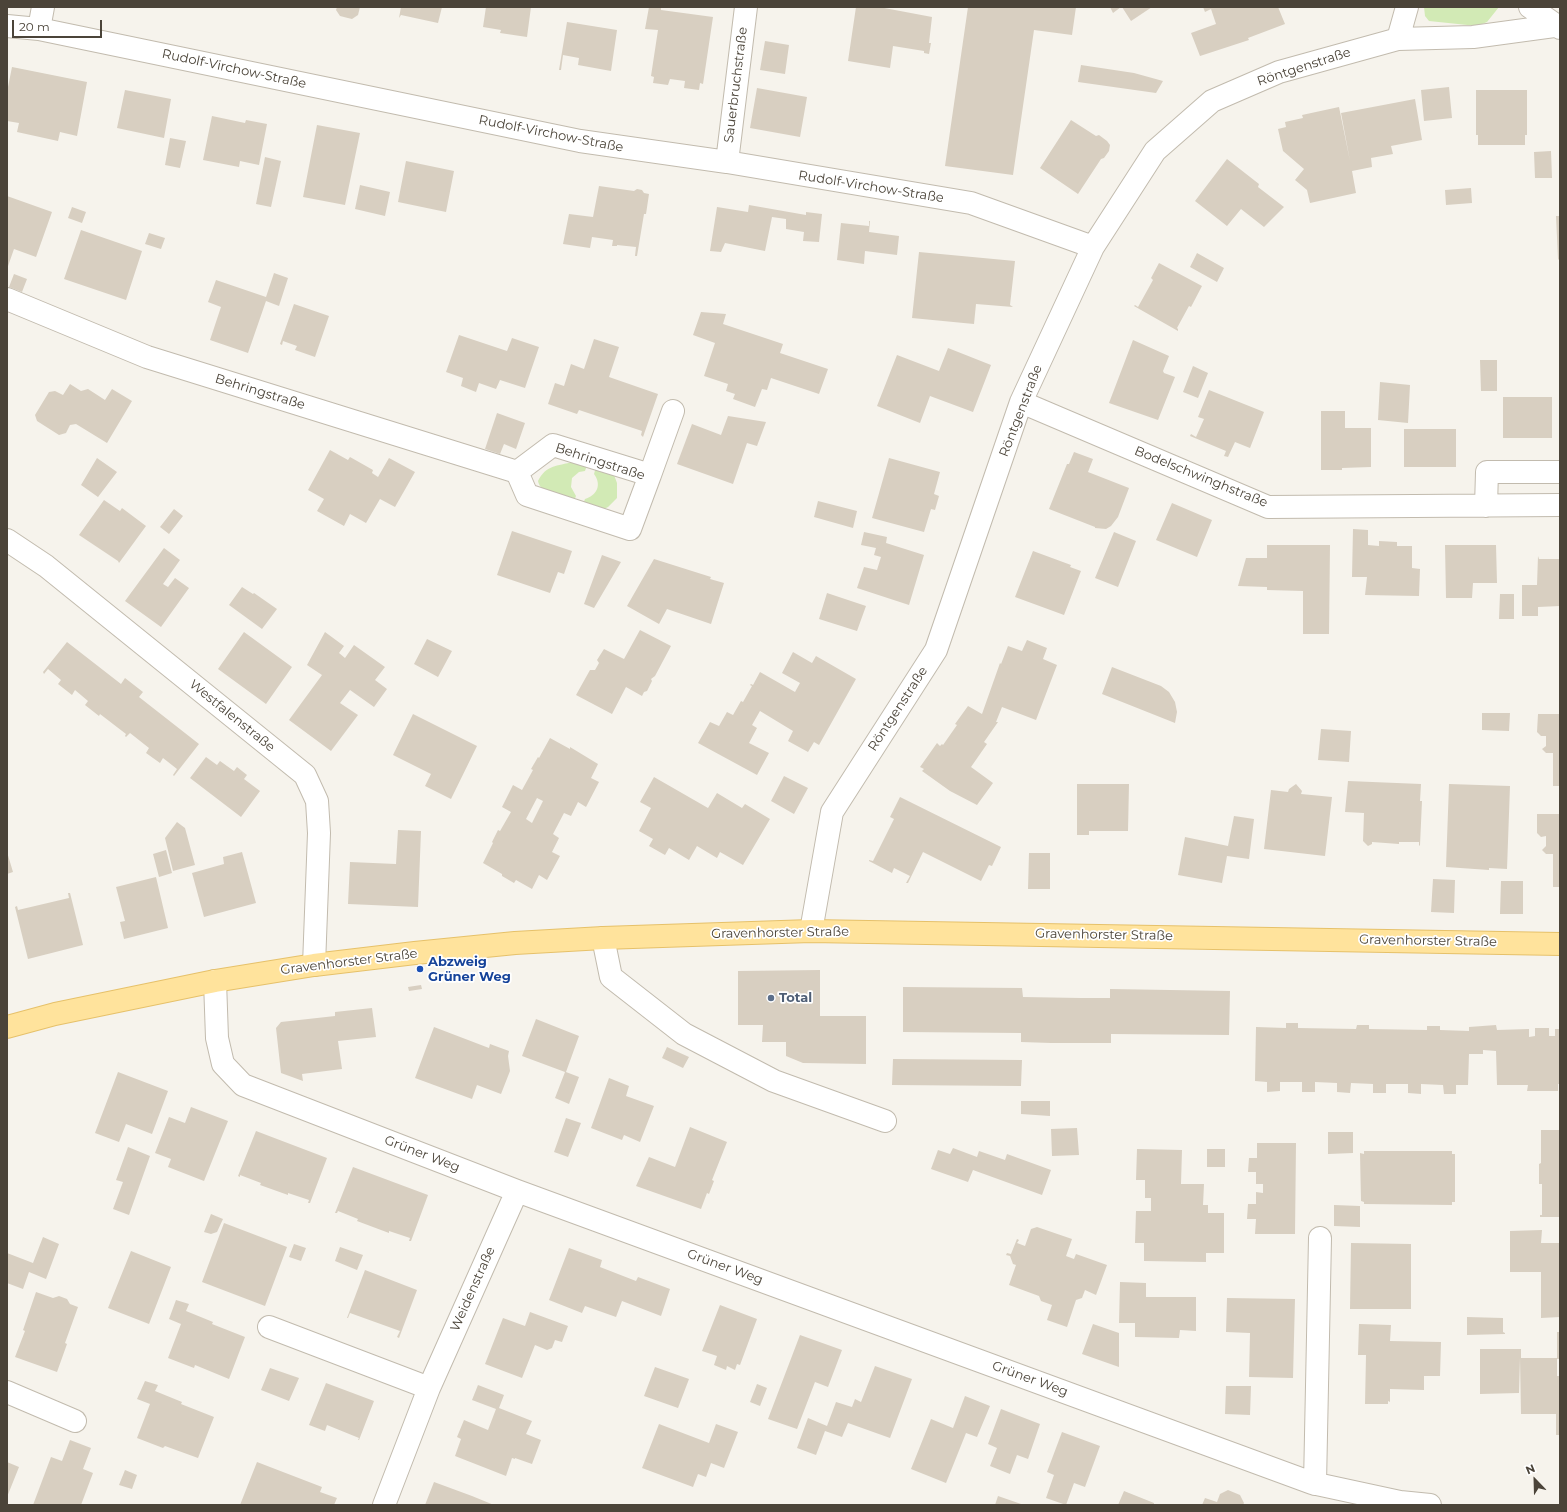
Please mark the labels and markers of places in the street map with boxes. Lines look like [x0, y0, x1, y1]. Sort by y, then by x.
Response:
place label: Abzweig Grüner Weg [428, 954, 511, 985]
marker: Abzweig Grüner Weg [415, 964, 425, 974]
place label: Total [779, 990, 812, 1006]
marker: Total [766, 993, 776, 1003]

